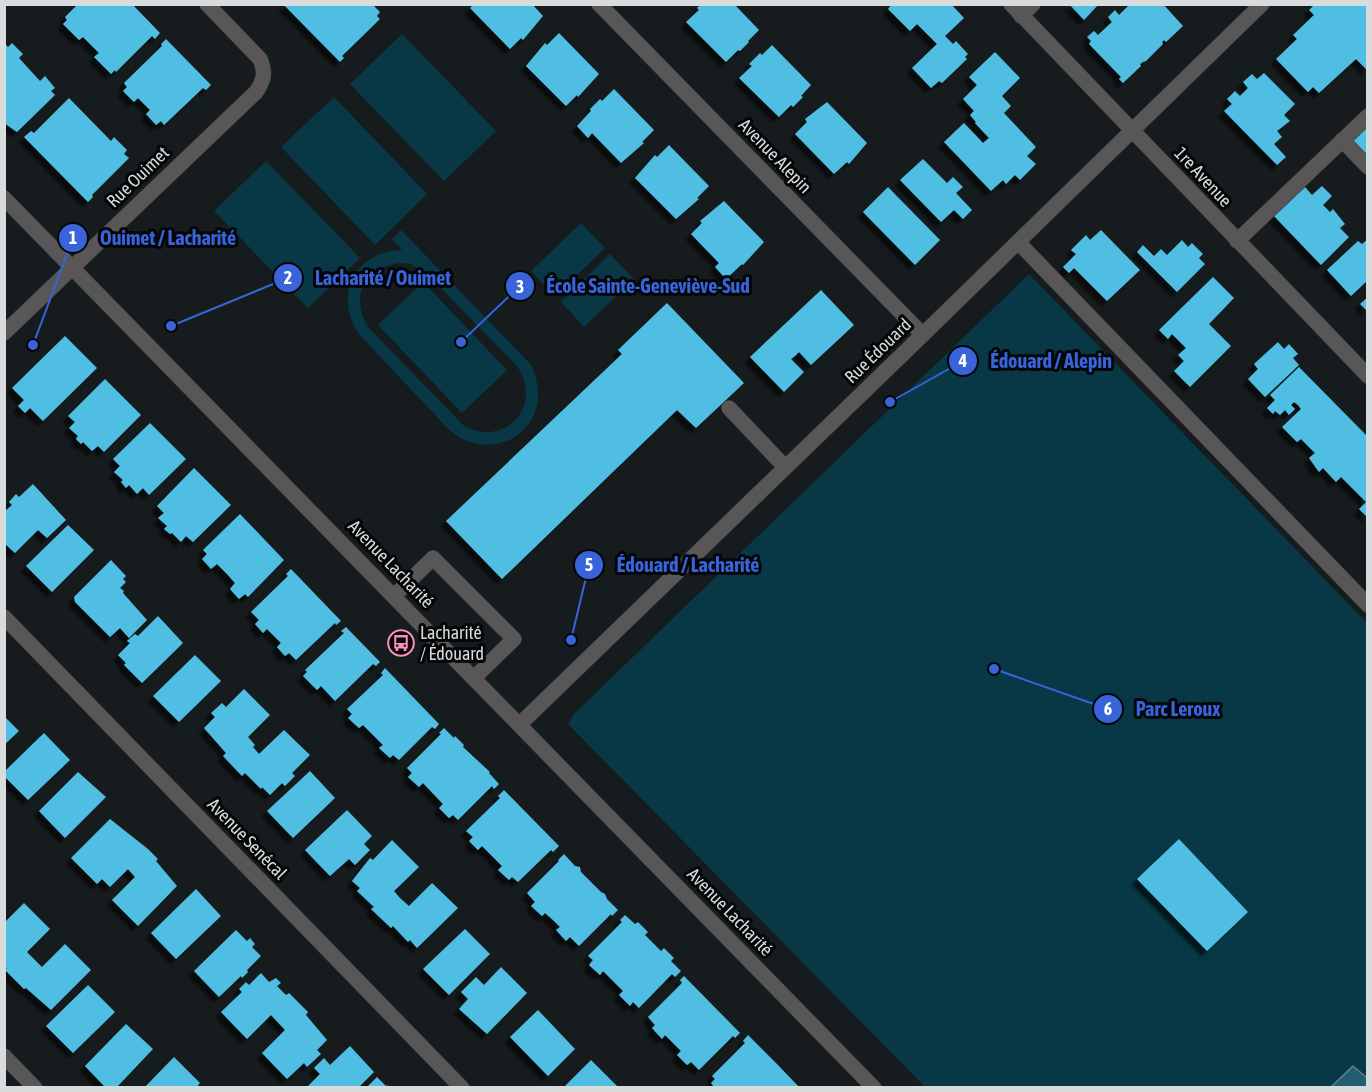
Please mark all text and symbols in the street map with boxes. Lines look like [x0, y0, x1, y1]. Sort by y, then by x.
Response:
street label: Avenue Alepin [735, 114, 816, 197]
street label: Rue Ouimet [102, 142, 173, 211]
street label: 1re Avenue [1170, 142, 1236, 211]
callout: Ouimet / Lacharité [58, 219, 248, 257]
text: Ouimet / Lacharité [100, 226, 236, 249]
text: 1 [69, 227, 77, 248]
callout: Lacharité / Ouimet [273, 259, 463, 297]
text: Lacharité / Ouimet [315, 266, 451, 289]
text: 2 [284, 267, 292, 288]
callout: École Sainte-Geneviève-Sud [505, 267, 762, 305]
text: École Sainte-Geneviève-Sud [546, 274, 750, 297]
text: 3 [516, 276, 524, 297]
street label: Rue Édouard [840, 314, 915, 387]
callout: Édouard / Alepin [948, 342, 1124, 380]
text: Édouard / Alepin [990, 349, 1112, 372]
text: 4 [958, 350, 967, 371]
street label: Avenue Lacharité [344, 515, 439, 612]
callout: Édouard / Lacharité [574, 546, 771, 584]
text: Édouard / Lacharité [617, 553, 759, 576]
text: 5 [585, 554, 593, 575]
place label: Lacharité / Édouard [420, 622, 484, 664]
bus stop icon: Lacharité / Édouard [386, 628, 416, 658]
callout: Parc Leroux [1093, 690, 1232, 728]
text: Parc Leroux [1136, 697, 1220, 720]
text: 6 [1104, 698, 1112, 719]
street label: Avenue Senécal [203, 794, 291, 884]
street label: Avenue Lacharité [683, 863, 778, 960]

